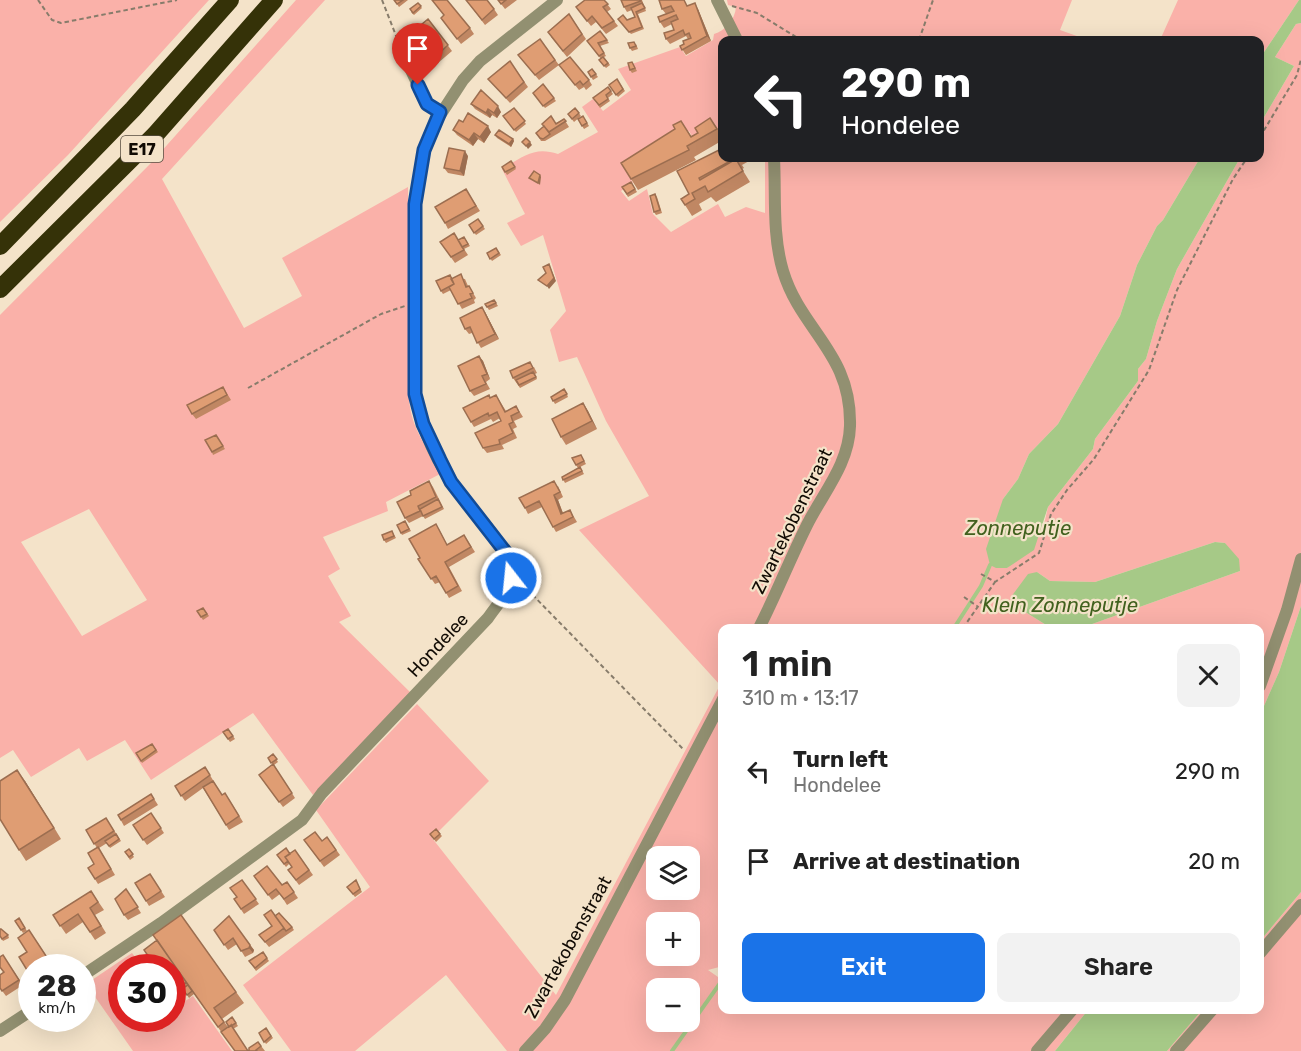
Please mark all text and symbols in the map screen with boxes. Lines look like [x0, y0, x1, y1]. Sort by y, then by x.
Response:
pin [392, 23, 443, 85]
icon: arrive [401, 32, 434, 65]
text: 290 m [841, 58, 971, 108]
icon: left [742, 60, 820, 138]
text: Hondelee [841, 109, 960, 141]
road number: E17 [121, 136, 163, 162]
street label: Zwartekobenstraat [747, 445, 837, 597]
water label: Zonneputje [964, 516, 1071, 540]
position arrow [479, 546, 543, 610]
water label: Klein Zonneputje [982, 593, 1138, 617]
street label: Hondelee [403, 608, 473, 682]
text: 1 min [742, 642, 833, 685]
button: close [1177, 644, 1240, 707]
text: 310 m · 13:17 [742, 686, 859, 710]
text: Turn left [793, 746, 888, 773]
icon: left [742, 755, 775, 788]
text: 290 m [1175, 758, 1240, 785]
text: Hondelee [793, 773, 881, 797]
icon: arrive [742, 845, 775, 878]
map controls [646, 846, 700, 1032]
button: layers [646, 846, 700, 900]
text: Arrive at destination [793, 848, 1020, 875]
text: 20 m [1188, 848, 1240, 875]
street label: Zwartekobenstraat [520, 872, 616, 1022]
button: + [646, 912, 700, 966]
button: Exit [742, 933, 985, 1002]
button: Share [997, 933, 1240, 1002]
speed limit sign: 30 [108, 954, 186, 1032]
text: 28 [37, 968, 77, 1004]
button: − [646, 978, 700, 1032]
text: km/h [38, 999, 76, 1017]

